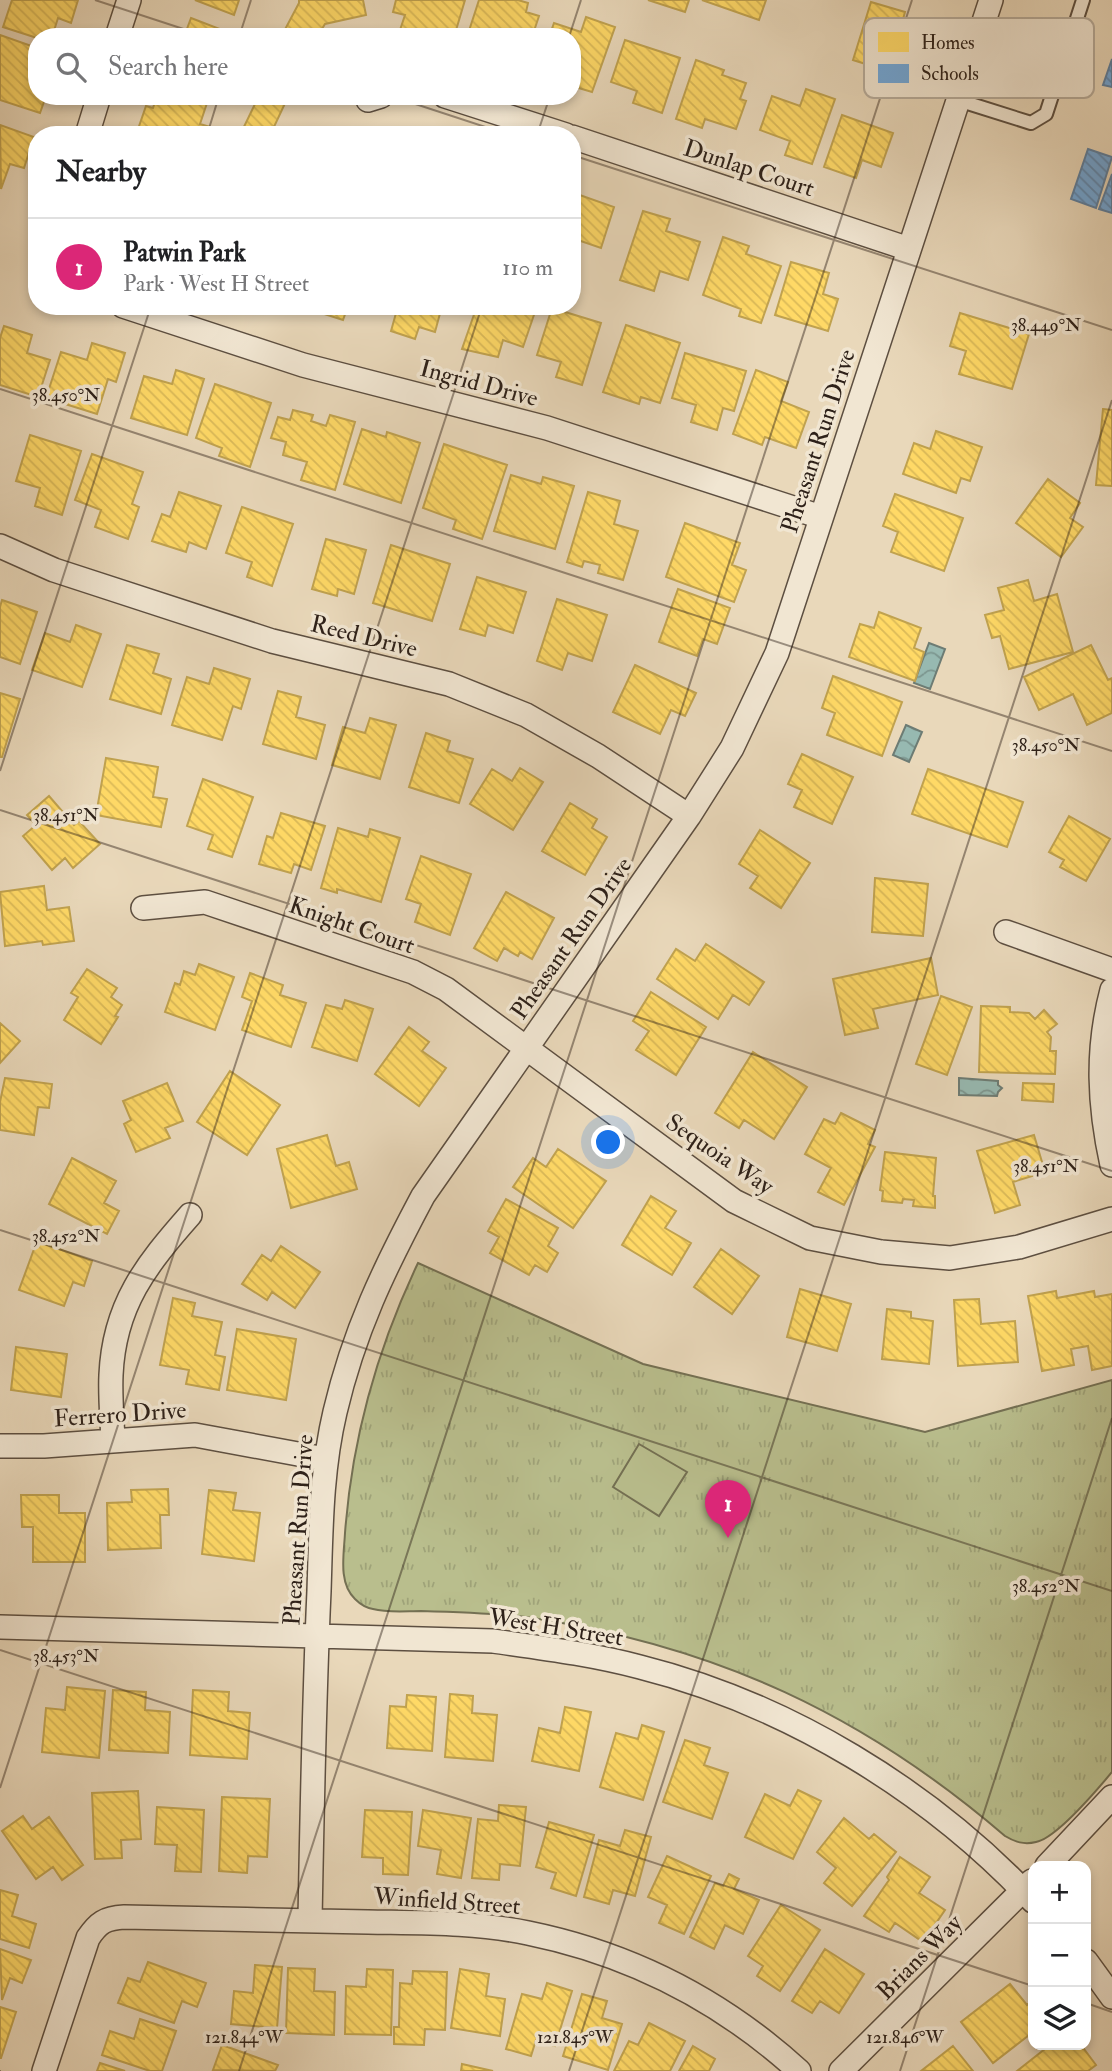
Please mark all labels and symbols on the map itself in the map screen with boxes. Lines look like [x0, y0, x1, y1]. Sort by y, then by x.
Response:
legend [864, 18, 1094, 98]
text: Homes [921, 31, 975, 55]
text: Schools [921, 62, 979, 86]
street label: Dunlap Court [679, 133, 818, 204]
text: 38.449°N [1011, 314, 1081, 337]
street label: Pheasant Run Drive [774, 345, 863, 537]
street label: Ingrid Drive [416, 353, 541, 414]
text: 38.450°N [32, 384, 100, 407]
street label: Reed Drive [307, 608, 420, 665]
text: 38.450°N [1012, 734, 1080, 757]
text: 38.451°N [33, 804, 99, 827]
street label: Pheasant Run Drive [504, 851, 639, 1026]
street label: Knight Court [285, 890, 419, 962]
street label: Sequoia Way [660, 1107, 780, 1202]
your location [591, 1125, 625, 1159]
text: 38.451°N [1013, 1155, 1079, 1178]
text: 38.452°N [32, 1225, 100, 1248]
street label: Ferrero Drive [53, 1394, 187, 1435]
street label: Pheasant Run Drive [276, 1433, 321, 1627]
pin: 1 [705, 1480, 751, 1538]
text: 38.452°N [1012, 1575, 1080, 1598]
street label: West H Street [485, 1601, 626, 1653]
text: 38.453°N [33, 1645, 99, 1668]
street label: Winfield Street [371, 1881, 522, 1922]
street label: Brians Way [870, 1908, 969, 2007]
text: 121.844°W [205, 2026, 284, 2049]
text: 121.845°W [537, 2026, 614, 2049]
text: 121.846°W [866, 2026, 944, 2049]

